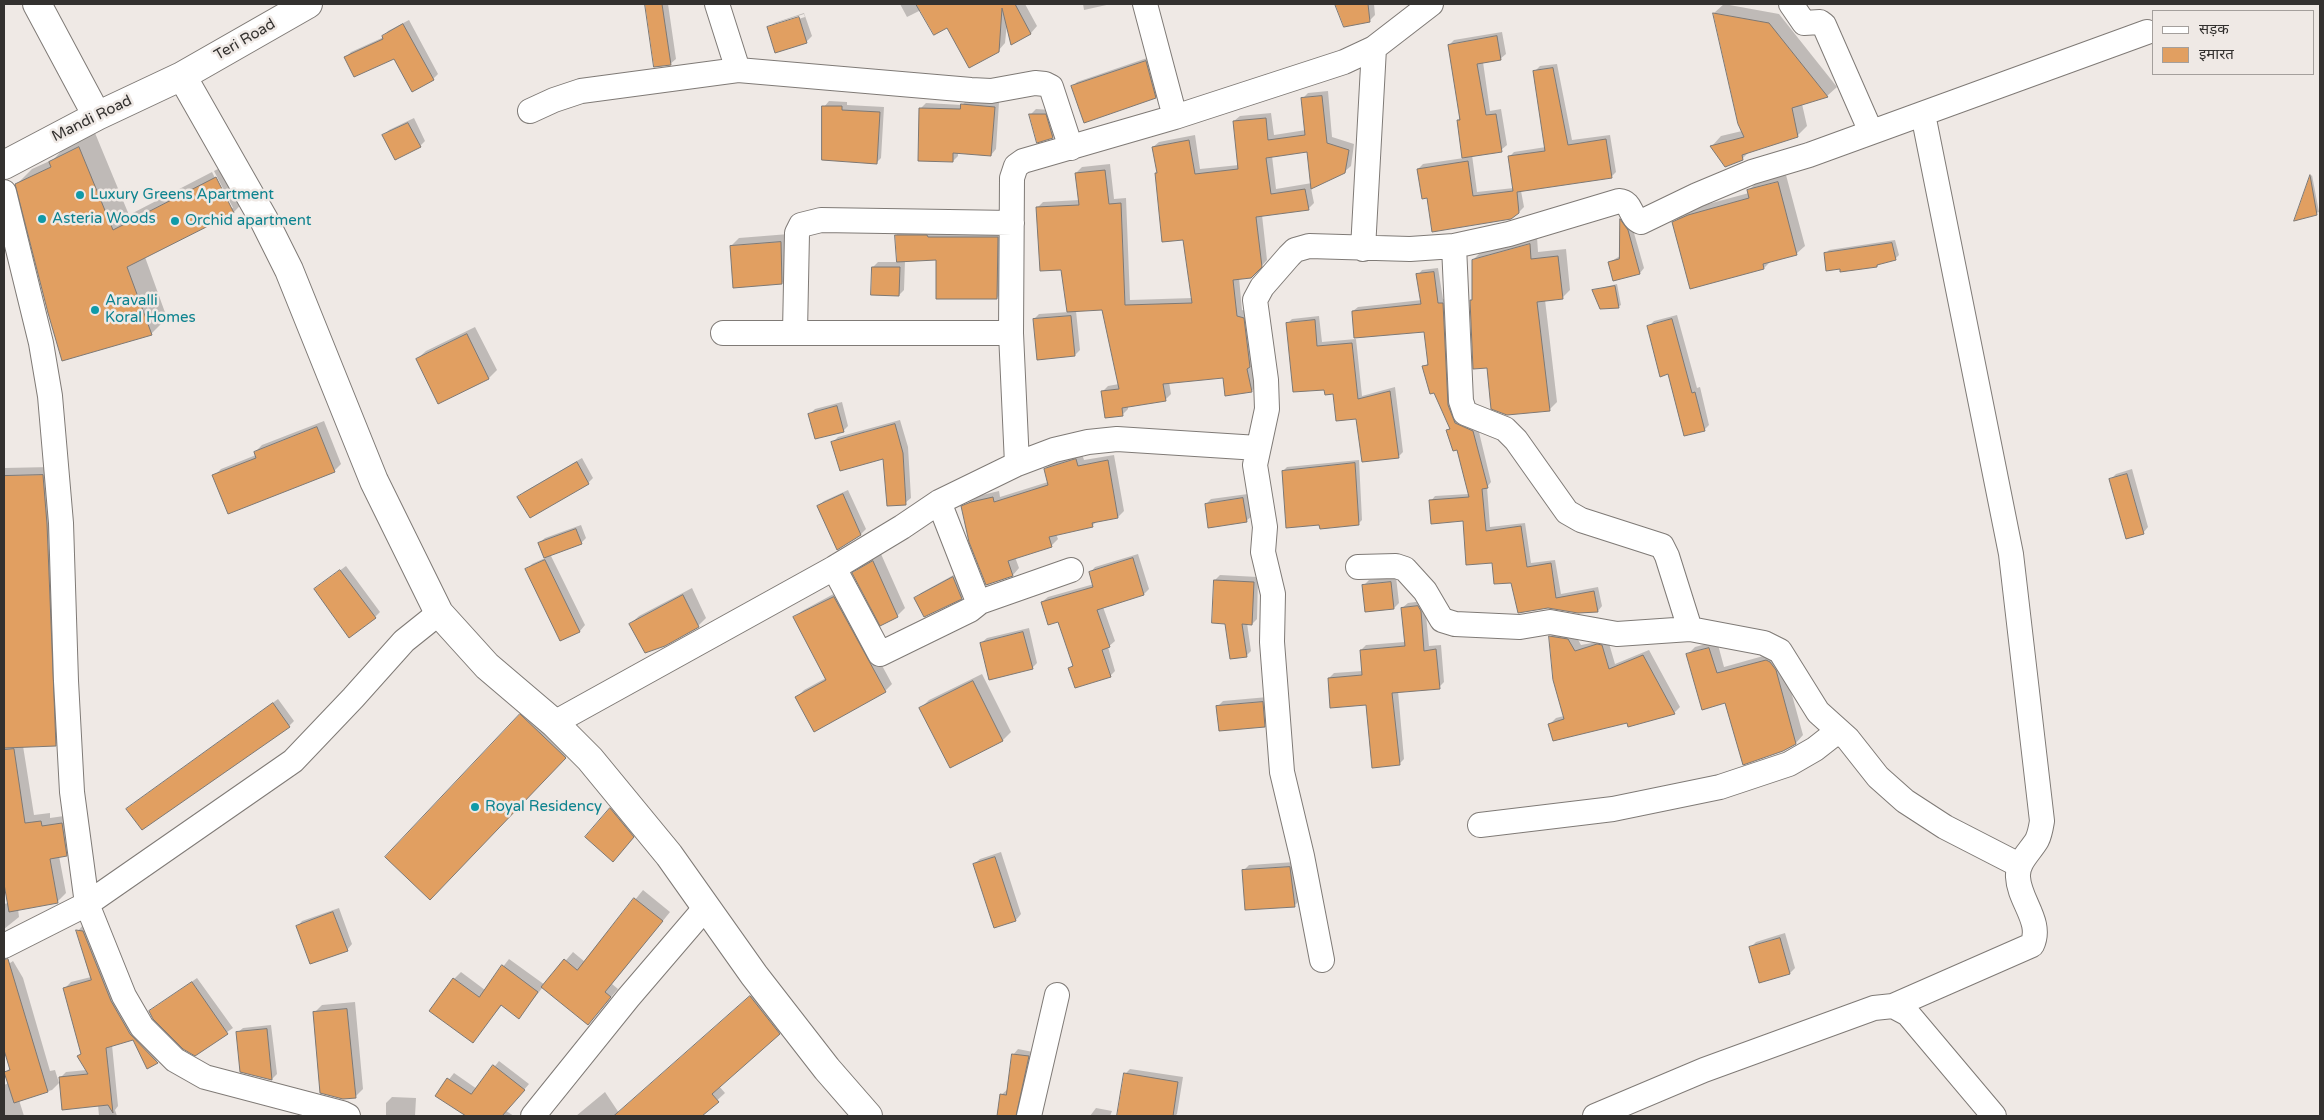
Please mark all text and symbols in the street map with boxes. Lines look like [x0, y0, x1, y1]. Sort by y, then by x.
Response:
legend [2152, 10, 2314, 75]
street label: Teri Road [211, 15, 279, 65]
text: सड़क [2199, 20, 2229, 38]
text: इमारत [2199, 45, 2234, 63]
street label: Mandi Road [49, 92, 135, 146]
place label: Luxury Greens Apartment [90, 186, 274, 204]
marker: Luxury Greens Apartment [74, 189, 86, 201]
place label: Asteria Woods [52, 210, 156, 228]
place label: Orchid apartment [185, 212, 312, 230]
marker: Asteria Woods [36, 213, 48, 225]
marker: Orchid apartment [169, 215, 181, 227]
place label: Aravalli Koral Homes [105, 292, 196, 327]
marker: Aravalli Koral Homes [89, 304, 101, 316]
place label: Royal Residency [485, 798, 602, 816]
marker: Royal Residency [469, 801, 481, 813]

